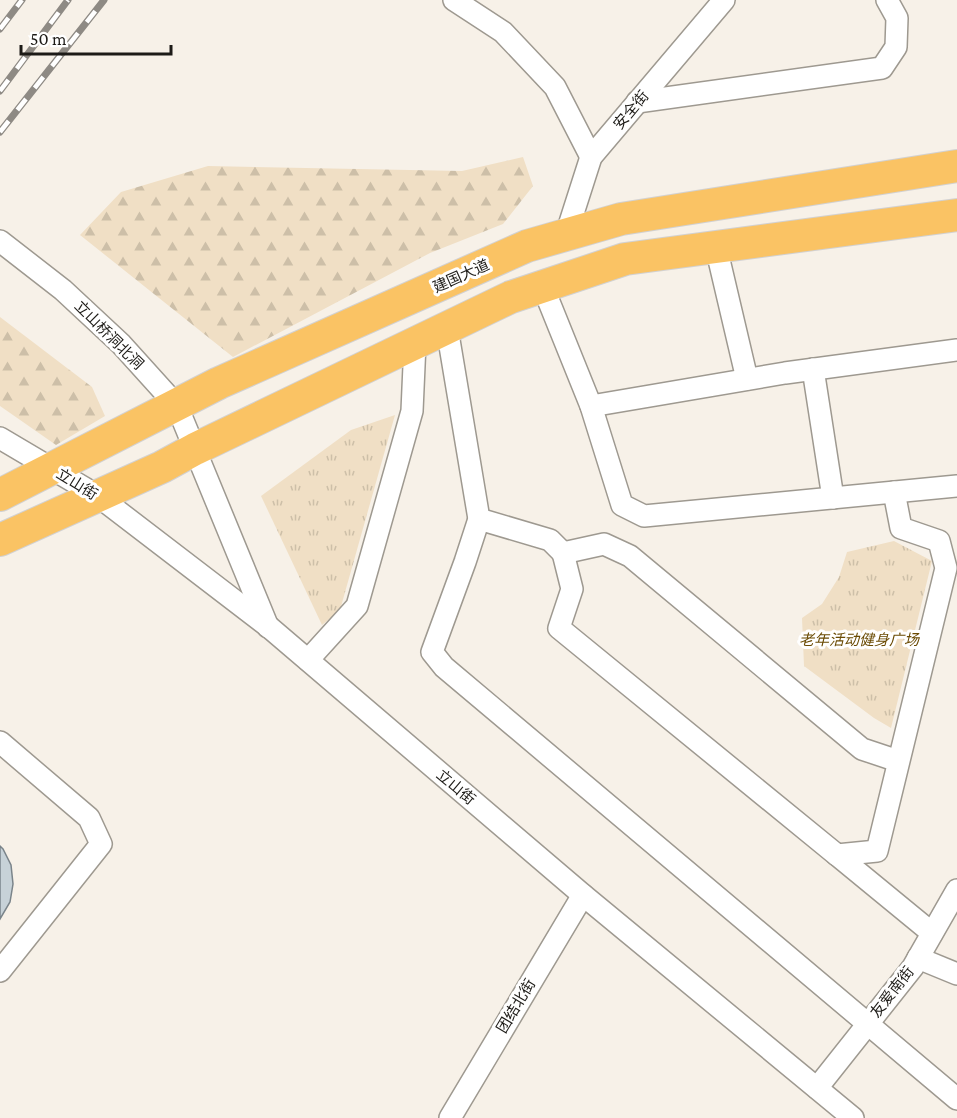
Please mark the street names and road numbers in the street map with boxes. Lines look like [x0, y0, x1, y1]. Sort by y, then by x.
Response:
street label: 安全街 [610, 88, 652, 132]
street label: 建国大道 [430, 256, 492, 296]
street label: 立山桥洞北洞 [72, 297, 147, 372]
street label: 立山街 [54, 465, 100, 503]
street label: 立山街 [434, 766, 478, 808]
street label: 友爱南街 [867, 963, 917, 1021]
street label: 团结北街 [493, 976, 538, 1036]

